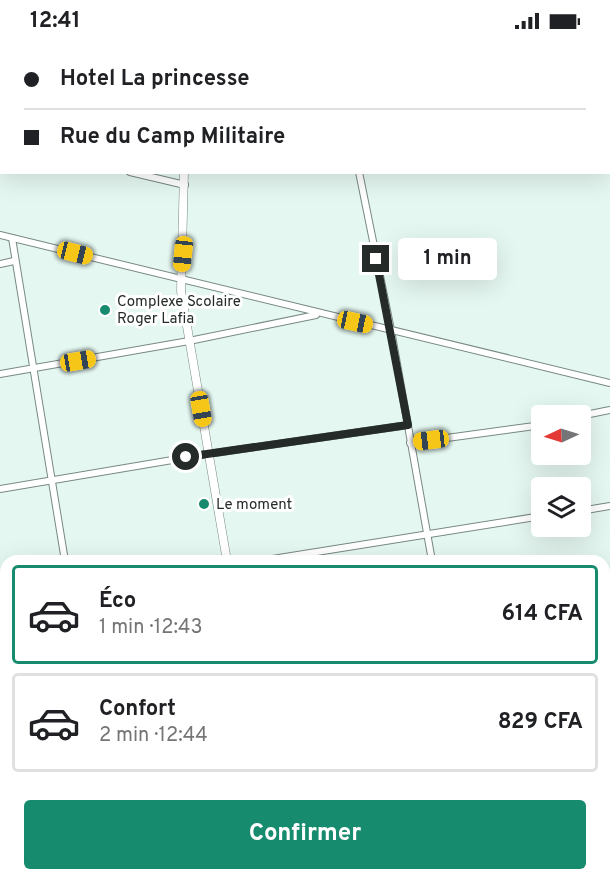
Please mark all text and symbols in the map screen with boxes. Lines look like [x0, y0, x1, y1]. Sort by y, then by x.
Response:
text: 12:41 [30, 8, 81, 35]
text: Hotel La princesse [60, 66, 250, 93]
text: Rue du Camp Militaire [60, 124, 285, 151]
car [172, 235, 194, 273]
callout: 1 min [397, 238, 496, 280]
car [55, 240, 95, 266]
route end [362, 245, 389, 272]
text: 1 min [423, 246, 472, 272]
place label: Complexe Scolaire Roger Lafia [117, 293, 241, 329]
marker: Complexe Scolaire Roger Lafia [98, 303, 112, 317]
car [336, 309, 374, 335]
car [59, 349, 97, 373]
car [189, 390, 213, 428]
north arrow [531, 405, 591, 465]
map controls [531, 405, 591, 537]
car [412, 429, 450, 451]
route start [172, 443, 199, 470]
button: layers [531, 477, 591, 537]
place label: Le moment [216, 496, 292, 515]
marker: Le moment [197, 497, 211, 511]
icon: car [27, 588, 81, 642]
text: Éco [99, 588, 136, 615]
text: 614 CFA [502, 601, 583, 628]
text: 1 min · 12:43 [99, 615, 203, 641]
icon: car [27, 696, 81, 750]
text: Confort [99, 696, 176, 723]
text: 829 CFA [498, 709, 583, 736]
text: 2 min · 12:44 [99, 723, 208, 749]
button: Confirmer [24, 800, 586, 869]

